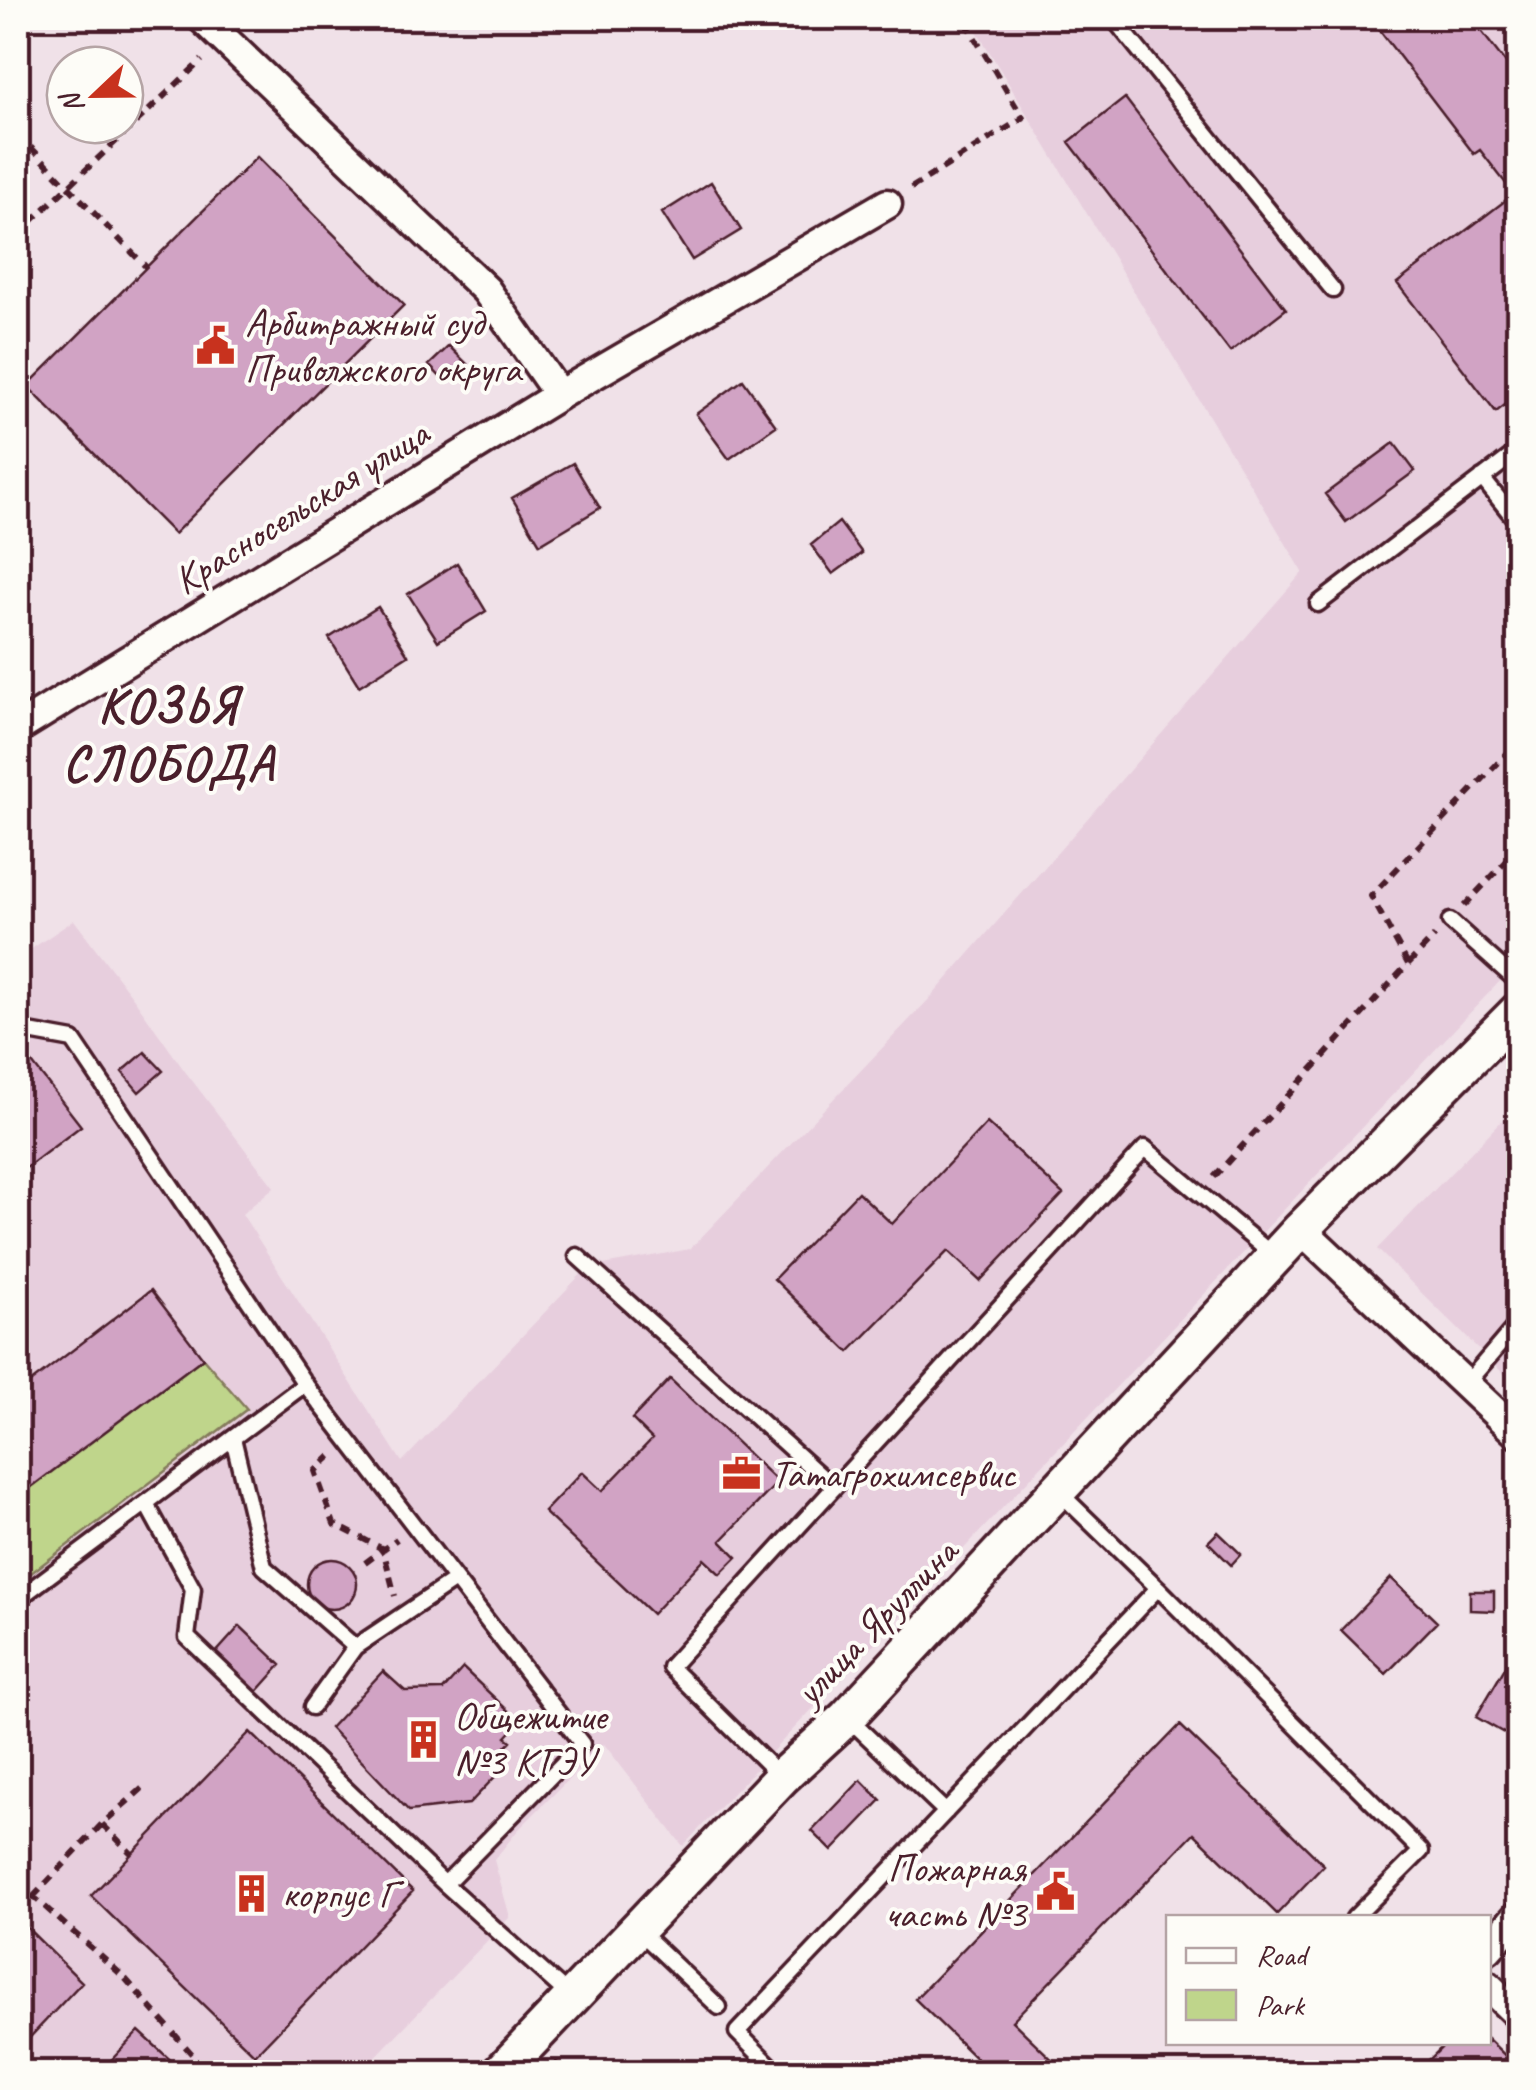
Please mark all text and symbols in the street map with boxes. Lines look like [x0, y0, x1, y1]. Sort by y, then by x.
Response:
north arrow [45, 45, 145, 145]
text: N [51, 85, 92, 119]
place label: Арбитражный суд Приволжского округа [245, 298, 523, 394]
public building icon: Арбитражный суд Приволжского округа [194, 325, 236, 367]
street label: Красносельская улица [164, 407, 440, 605]
district label: КОЗЬЯ СЛОБОДА [63, 674, 276, 795]
place label: Татагрохимсервис [771, 1449, 1016, 1499]
office icon: Татагрохимсервис [720, 1453, 762, 1495]
street label: улица Яруллина [782, 1525, 971, 1718]
place label: Общежитие №3 КГЭУ [454, 1691, 609, 1787]
building icon: Общежитие №3 КГЭУ [403, 1718, 445, 1760]
place label: Пожарная часть №3 [885, 1843, 1029, 1939]
place label: корпус Г [282, 1869, 404, 1919]
public building icon: Пожарная часть №3 [1035, 1870, 1077, 1912]
building icon: корпус Г [231, 1873, 273, 1915]
legend [1166, 1915, 1491, 2045]
text: Road [1256, 1936, 1310, 1974]
text: Park [1256, 1986, 1306, 2024]

